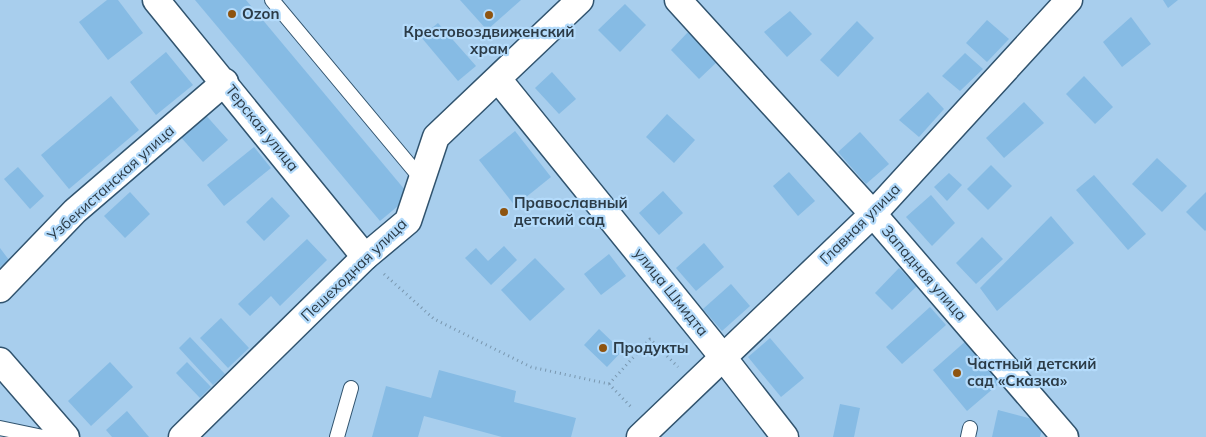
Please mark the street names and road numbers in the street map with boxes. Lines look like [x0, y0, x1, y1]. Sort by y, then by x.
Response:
street label: Терская улица [222, 81, 303, 175]
street label: Узбекистанская улица [43, 121, 178, 245]
street label: Главная улица [815, 179, 904, 268]
street label: Пешеходная улица [297, 214, 411, 325]
street label: Западная улица [878, 221, 971, 324]
street label: улица Шмидта [630, 244, 713, 340]

